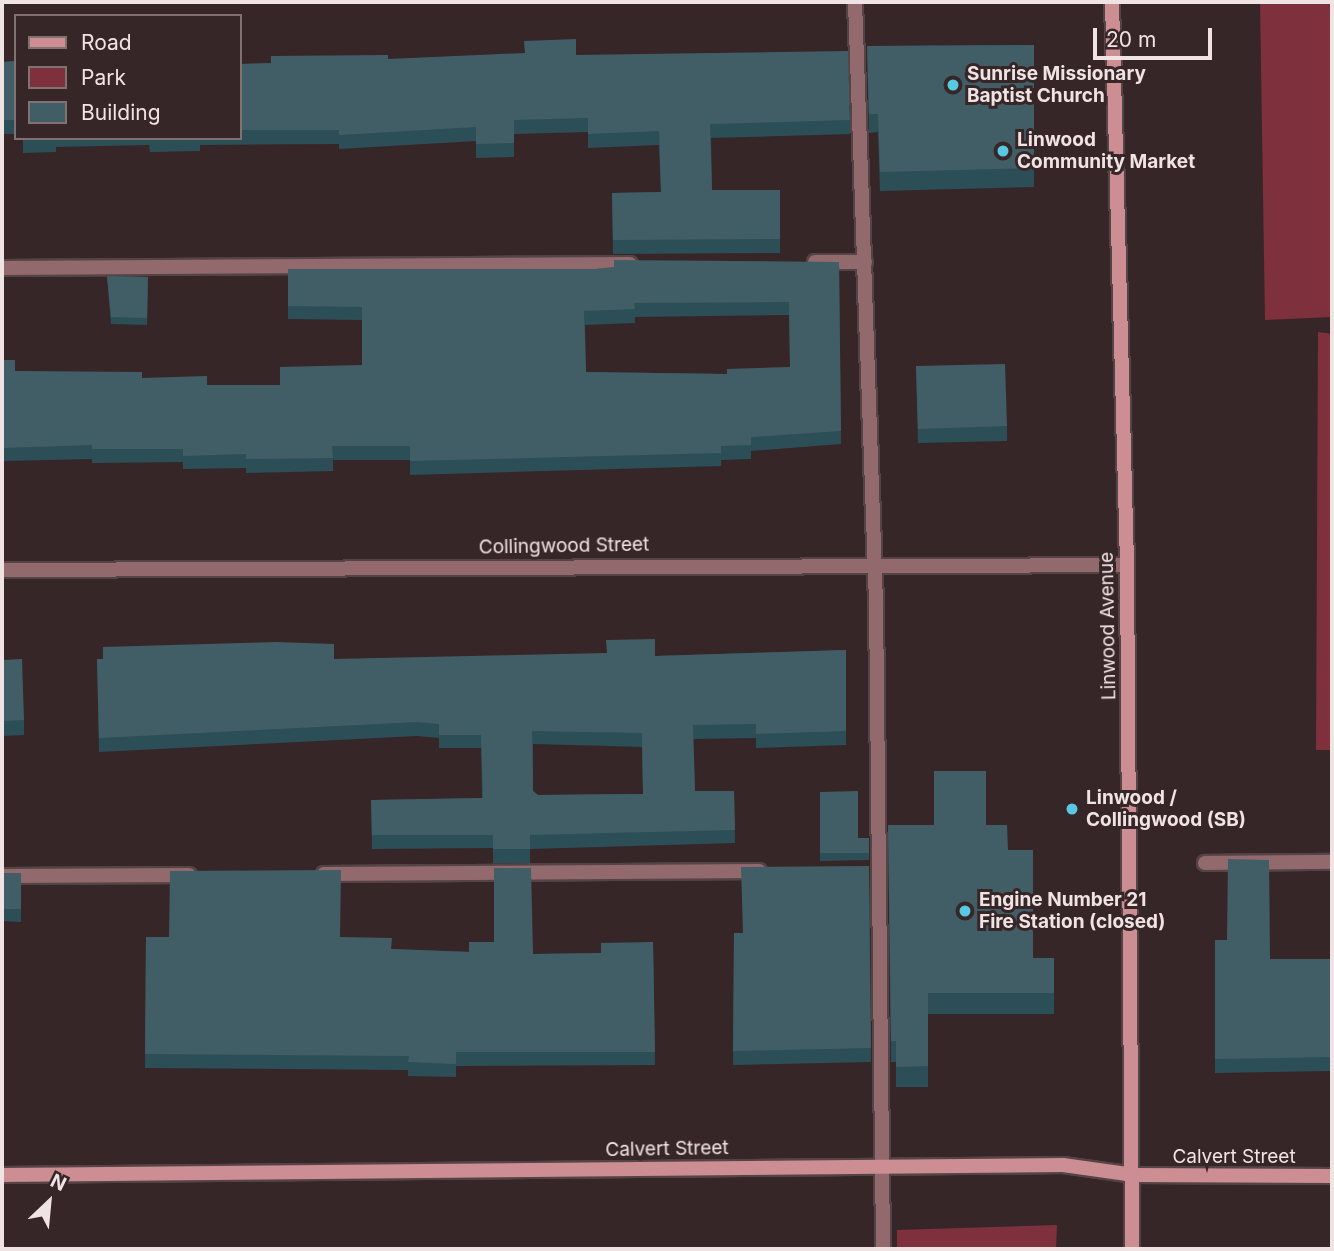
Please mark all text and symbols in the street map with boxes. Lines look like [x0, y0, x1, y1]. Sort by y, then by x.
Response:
legend [14, 14, 242, 140]
scale bar [1096, 14, 1215, 58]
text: 20 m [1106, 27, 1156, 52]
text: Road [81, 30, 132, 55]
place label: Sunrise Missionary Baptist Church [967, 63, 1146, 107]
text: Park [81, 65, 126, 90]
marker: Sunrise Missionary Baptist Church [945, 77, 961, 93]
text: Building [81, 100, 161, 125]
place label: Linwood Community Market [1017, 129, 1195, 173]
marker: Linwood Community Market [995, 143, 1011, 159]
street label: Collingwood Street [479, 533, 649, 559]
street label: Linwood Avenue [1095, 552, 1121, 700]
place label: Linwood / Collingwood (SB) [1086, 787, 1246, 831]
marker: Linwood / Collingwood (SB) [1064, 801, 1080, 817]
place label: Engine Number 21 Fire Station (closed) [979, 889, 1165, 933]
marker: Engine Number 21 Fire Station (closed) [957, 903, 973, 919]
street label: Calvert Street [605, 1137, 729, 1161]
street label: Calvert Street [1172, 1146, 1296, 1168]
north arrow [14, 1167, 84, 1237]
text: N [47, 1169, 70, 1196]

